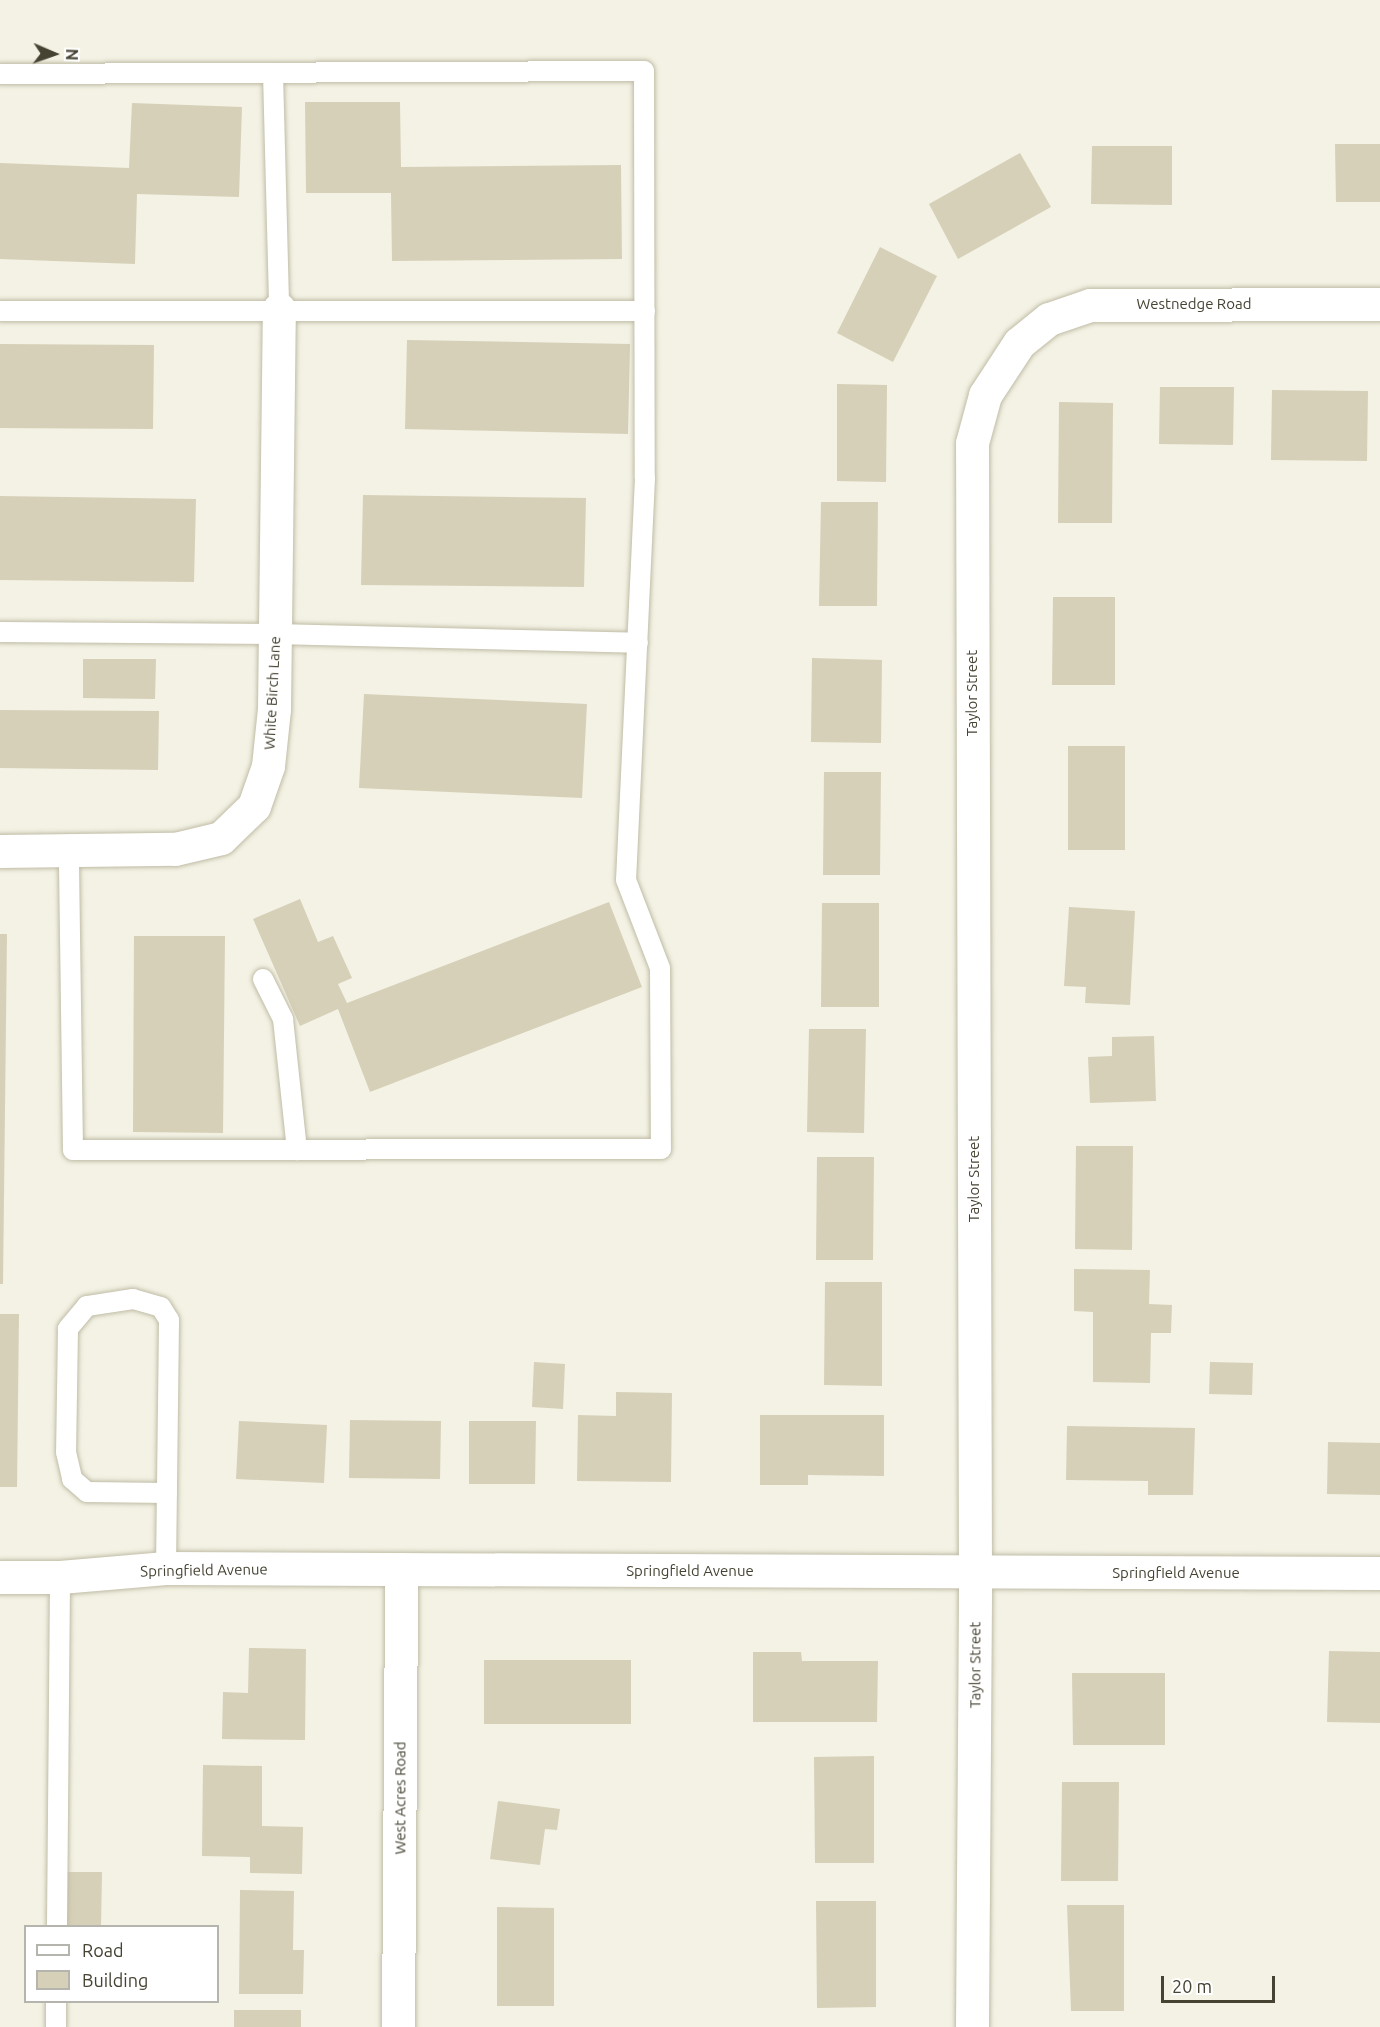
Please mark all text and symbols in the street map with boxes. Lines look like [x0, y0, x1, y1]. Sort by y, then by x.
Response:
north arrow [24, 24, 84, 84]
text: N [63, 48, 81, 61]
street label: Westnedge Road [1137, 295, 1251, 313]
street label: White Birch Lane [260, 636, 284, 750]
street label: Taylor Street [963, 650, 981, 736]
street label: Taylor Street [965, 1136, 983, 1222]
street label: Springfield Avenue [140, 1560, 268, 1580]
street label: Springfield Avenue [626, 1562, 754, 1580]
street label: Springfield Avenue [1112, 1564, 1240, 1582]
street label: Taylor Street [966, 1622, 984, 1708]
street label: West Acres Road [391, 1742, 409, 1854]
legend [24, 1925, 219, 2003]
text: Road [82, 1940, 124, 1960]
scale bar [1164, 1964, 1278, 2002]
text: Building [82, 1970, 148, 1990]
text: 20 m [1172, 1976, 1212, 1996]

